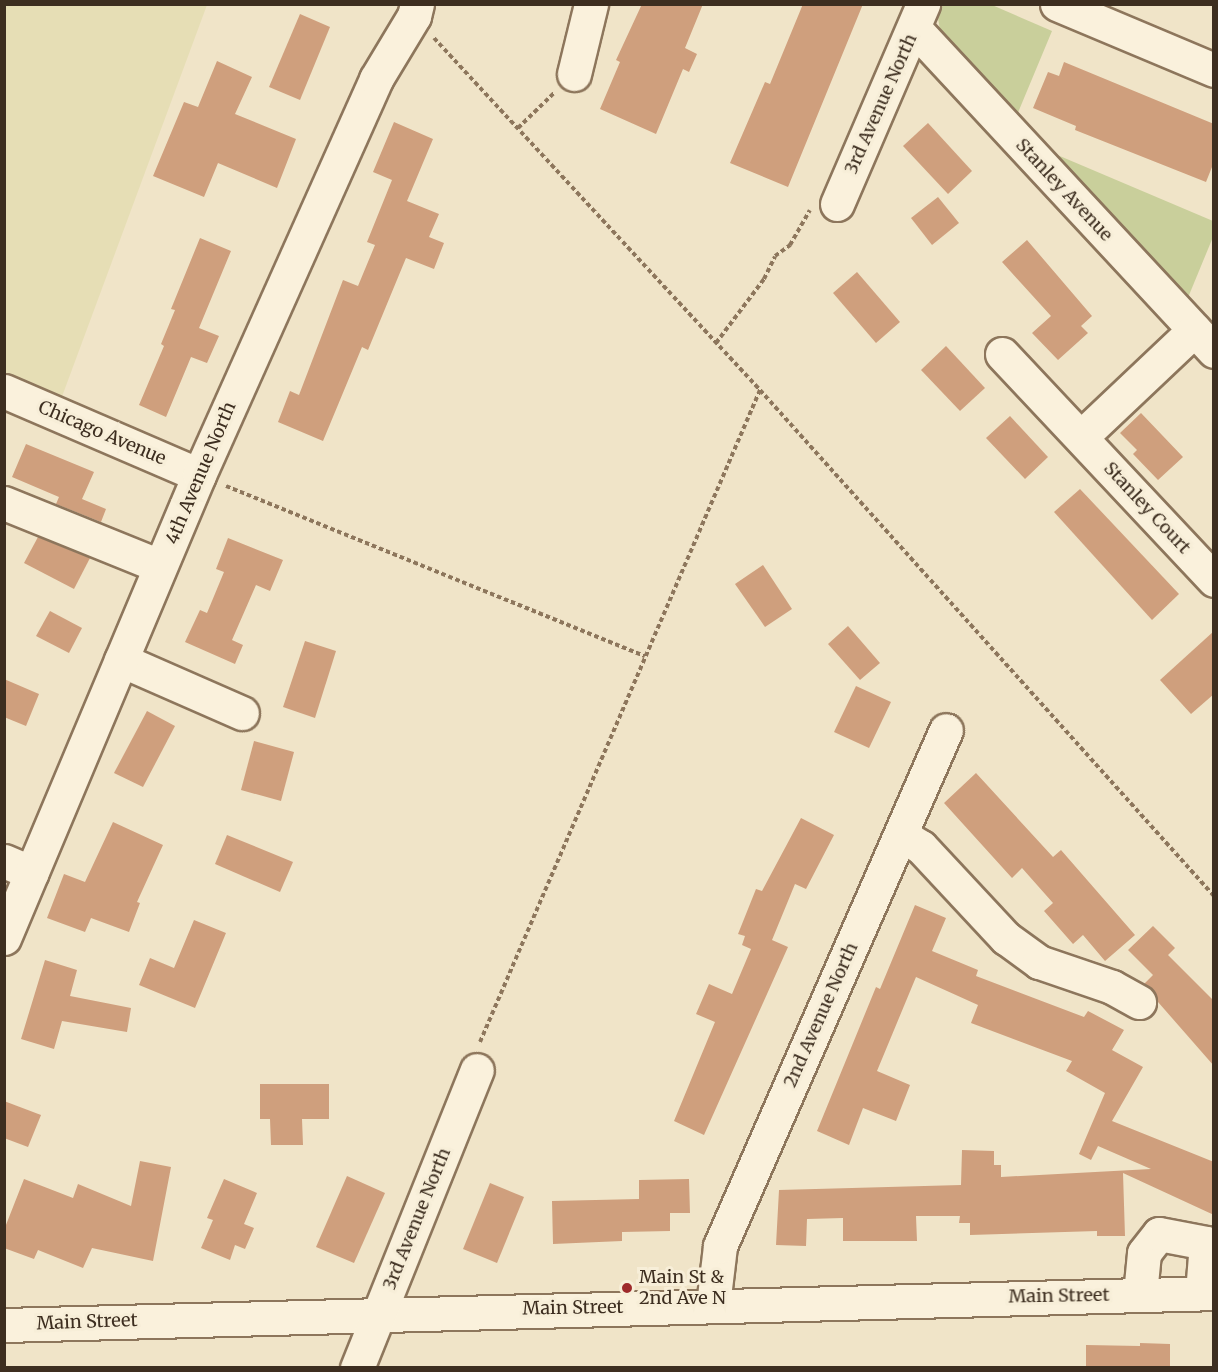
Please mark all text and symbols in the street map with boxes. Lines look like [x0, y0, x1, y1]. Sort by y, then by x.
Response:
street label: 3rd Avenue North [840, 31, 922, 177]
street label: Stanley Avenue [1011, 134, 1117, 246]
street label: Chicago Avenue [35, 396, 169, 470]
street label: 4th Avenue North [161, 399, 241, 547]
street label: Stanley Court [1099, 458, 1195, 558]
street label: 2nd Avenue North [779, 939, 863, 1091]
street label: 3rd Avenue North [379, 1145, 455, 1293]
place label: Main St & 2nd Ave N [639, 1267, 726, 1310]
marker: Main St & 2nd Ave N [620, 1281, 634, 1295]
street label: Main Street [1008, 1284, 1110, 1308]
street label: Main Street [522, 1296, 624, 1320]
street label: Main Street [36, 1309, 138, 1335]

